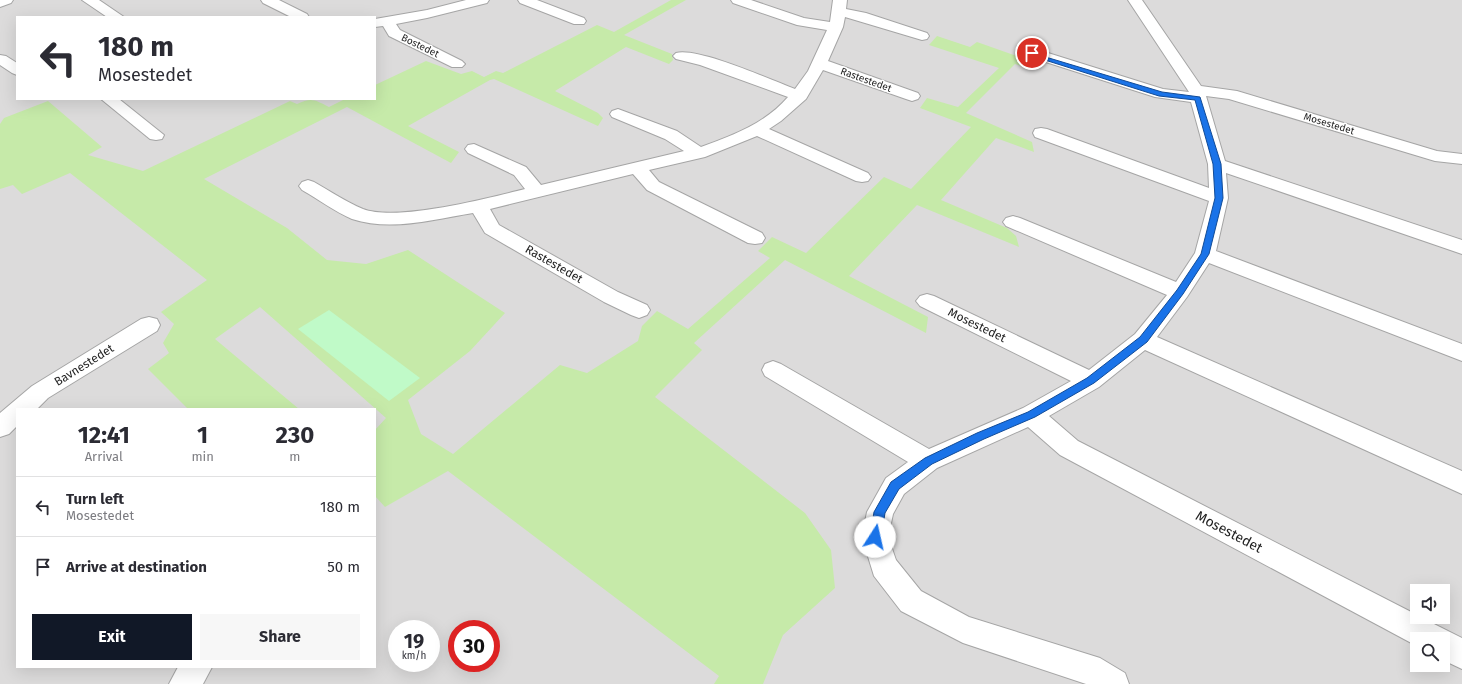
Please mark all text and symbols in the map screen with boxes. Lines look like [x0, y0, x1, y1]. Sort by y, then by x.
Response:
text: 180 m [98, 30, 174, 63]
icon: left [32, 32, 84, 84]
street label: Bostedet [399, 32, 441, 60]
pin [1015, 36, 1049, 70]
icon: arrive [1021, 42, 1043, 64]
text: Mosestedet [98, 64, 192, 86]
street label: Rastestedet [839, 65, 894, 95]
street label: Mosestedet [1302, 111, 1356, 138]
street label: Rastestedet [523, 242, 586, 286]
street label: Mosestedet [946, 305, 1009, 345]
street label: Bavnestedet [52, 341, 117, 389]
text: 12:41 [78, 421, 130, 449]
text: 1 [197, 421, 208, 449]
text: 230 [276, 421, 314, 449]
text: Arrival [85, 449, 123, 464]
text: min [191, 449, 214, 464]
text: m [289, 449, 301, 464]
text: Turn left [66, 490, 124, 508]
icon: left [32, 496, 54, 518]
text: 180 m [320, 498, 360, 516]
street label: Mosestedet [1193, 507, 1266, 557]
text: Mosestedet [66, 508, 134, 523]
position arrow [854, 516, 896, 558]
icon: arrive [32, 556, 54, 578]
text: Arrive at destination [66, 558, 207, 576]
text: 50 m [327, 558, 360, 576]
map controls [1410, 584, 1450, 672]
button: sound [1410, 584, 1450, 624]
button: Exit [32, 614, 192, 660]
button: Share [200, 614, 360, 660]
speed limit sign: 30 [448, 620, 500, 672]
text: 19 [404, 629, 424, 653]
button: search [1410, 632, 1450, 672]
text: km/h [402, 650, 426, 662]

